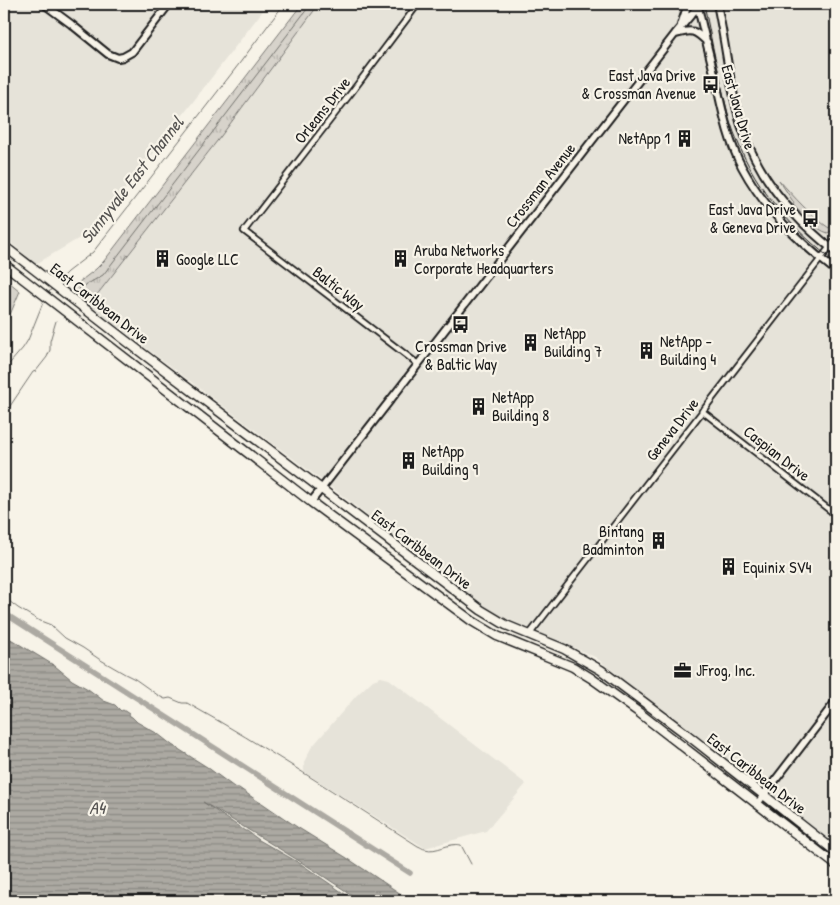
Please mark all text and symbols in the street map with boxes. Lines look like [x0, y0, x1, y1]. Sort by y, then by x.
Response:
street label: East Java Drive [716, 62, 762, 153]
place label: East Java Drive & Crossman Avenue [582, 64, 697, 104]
street label: Orleans Drive [289, 72, 355, 148]
bus stop icon: East Java Drive & Crossman Avenue [700, 74, 720, 94]
water label: Sunnyvale East Channel [74, 110, 190, 248]
place label: NetApp 1 [619, 127, 670, 149]
building icon: NetApp 1 [674, 128, 694, 148]
street label: Crossman Avenue [500, 137, 581, 232]
place label: East Java Drive & Geneva Drive [709, 198, 797, 238]
bus stop icon: East Java Drive & Geneva Drive [800, 208, 820, 228]
place label: Aruba Networks Corporate Headquarters [414, 239, 553, 279]
place label: Google LLC [176, 248, 239, 270]
building icon: Google LLC [152, 249, 172, 269]
building icon: Aruba Networks Corporate Headquarters [390, 249, 410, 269]
street label: East Caribbean Drive [46, 257, 155, 349]
street label: Baltic Way [308, 261, 370, 315]
bus stop icon: Crossman Drive & Baltic Way [451, 314, 471, 334]
place label: NetApp Building 7 [544, 322, 602, 362]
place label: NetApp - Building 4 [660, 330, 716, 370]
building icon: NetApp Building 7 [520, 332, 540, 352]
place label: Crossman Drive & Baltic Way [415, 335, 508, 375]
building icon: NetApp - Building 4 [636, 340, 656, 360]
place label: NetApp Building 8 [492, 386, 549, 426]
street label: Geneva Drive [641, 393, 704, 465]
building icon: NetApp Building 8 [468, 396, 488, 416]
street label: Caspian Drive [739, 420, 815, 486]
place label: NetApp Building 9 [422, 440, 478, 480]
building icon: NetApp Building 9 [398, 450, 418, 470]
street label: East Caribbean Drive [367, 504, 477, 594]
place label: Bintang Badminton [582, 520, 644, 560]
building icon: Bintang Badminton [648, 530, 668, 550]
place label: Equinix SV4 [743, 556, 811, 578]
building icon: Equinix SV4 [719, 557, 739, 577]
place label: JFrog, Inc. [696, 659, 755, 681]
office icon: JFrog, Inc. [672, 660, 692, 680]
street label: East Caribbean Drive [703, 727, 812, 819]
water label: A4 [89, 795, 107, 820]

